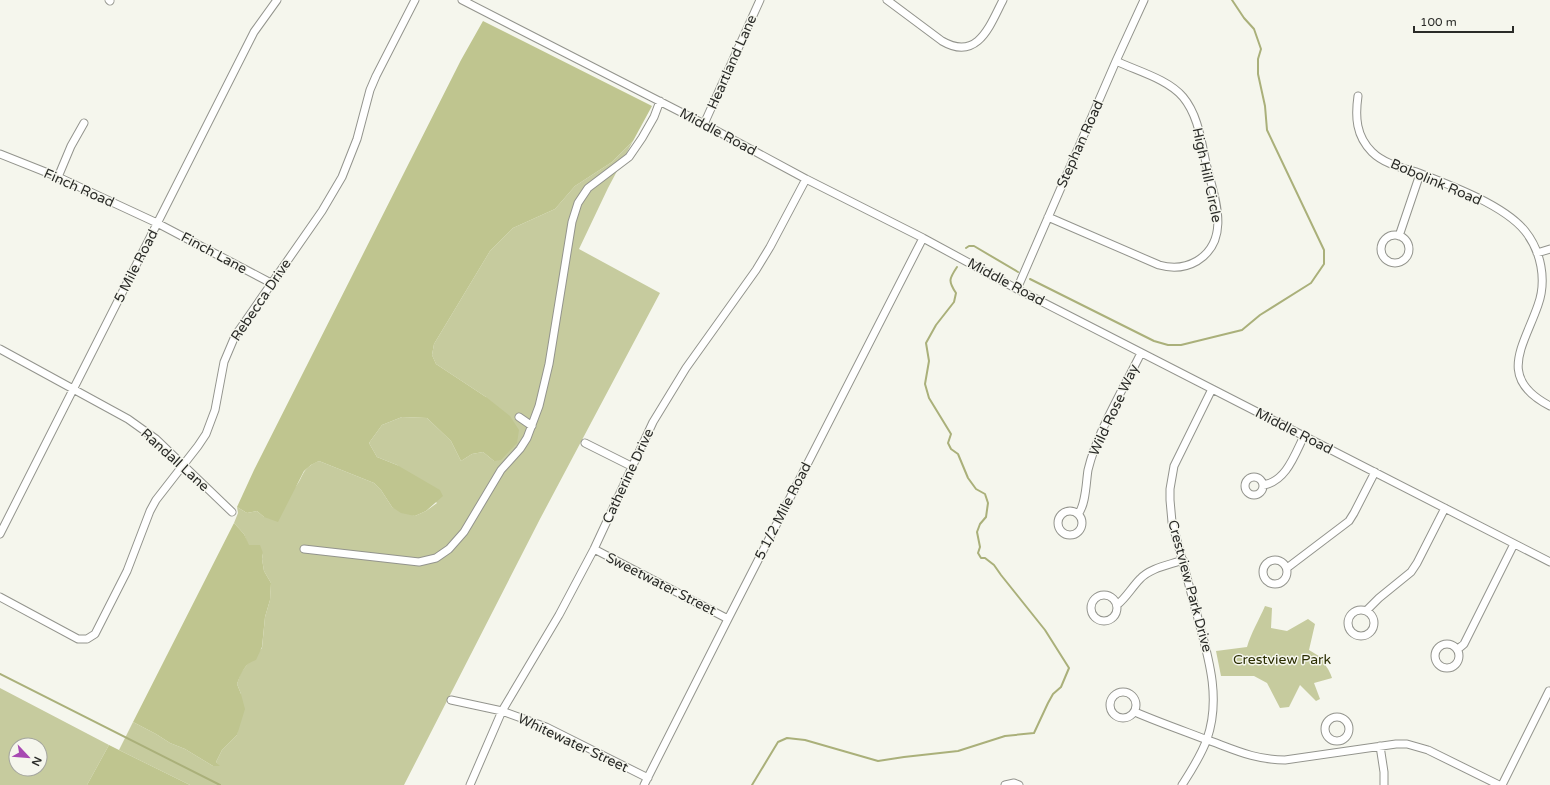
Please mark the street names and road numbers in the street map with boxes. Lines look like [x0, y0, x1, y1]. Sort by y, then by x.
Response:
street label: Heartland Lane [704, 12, 760, 112]
street label: Stephan Road [1053, 98, 1107, 190]
street label: Middle Road [677, 105, 759, 159]
street label: High Hill Circle [1189, 126, 1225, 224]
street label: Bobolink Road [1388, 155, 1484, 209]
street label: Finch Road [41, 165, 117, 211]
street label: 5 Mile Road [110, 227, 162, 305]
street label: Finch Lane [178, 229, 250, 278]
street label: Middle Road [965, 255, 1047, 309]
street label: Rebecca Drive [227, 256, 295, 344]
street label: Wild Rose Way [1085, 361, 1143, 458]
street label: Middle Road [1252, 404, 1336, 458]
street label: Randall Lane [137, 425, 213, 495]
street label: Catherine Drive [599, 426, 657, 526]
street label: 5 1/2 Mile Road [751, 459, 815, 563]
street label: Crestview Park Drive [1164, 518, 1216, 654]
street label: Sweetwater Street [603, 549, 719, 619]
street label: Whitewater Street [515, 710, 632, 776]

